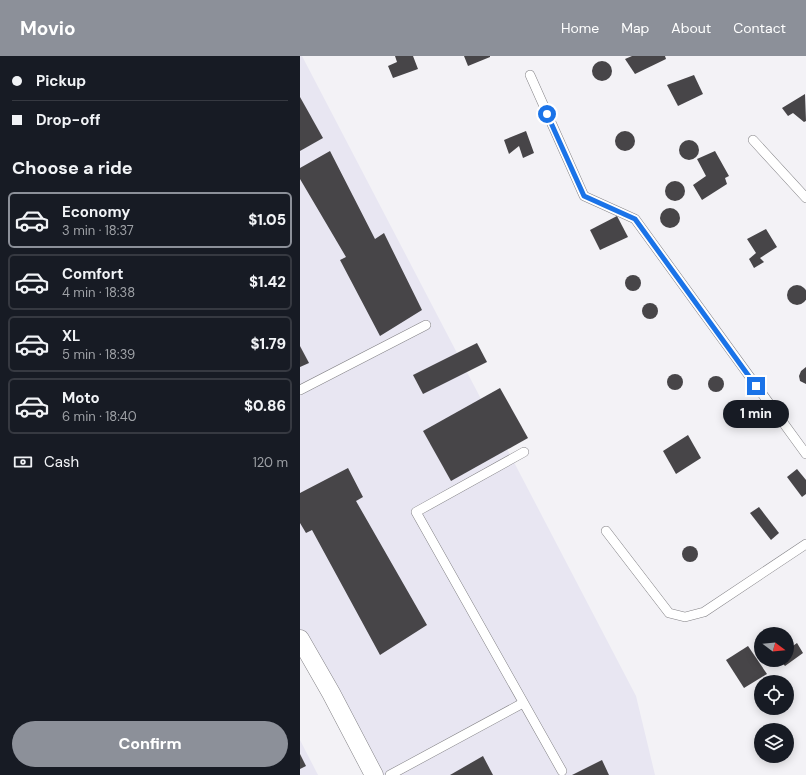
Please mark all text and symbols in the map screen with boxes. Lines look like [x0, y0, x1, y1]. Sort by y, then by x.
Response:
text: Movio [20, 16, 76, 41]
text: Home [561, 19, 599, 37]
text: Map [621, 19, 649, 37]
text: About [671, 19, 711, 37]
text: Contact [733, 19, 786, 37]
text: Pickup [36, 71, 86, 91]
route start [538, 105, 556, 123]
text: Drop-off [36, 110, 101, 130]
text: Choose a ride [12, 156, 133, 180]
icon: car [14, 202, 50, 238]
text: Economy [62, 202, 130, 222]
text: $1.05 [248, 210, 286, 230]
text: 3 min · 18:37 [62, 222, 134, 239]
icon: car [14, 264, 50, 300]
text: Comfort [62, 264, 123, 284]
text: $1.42 [249, 272, 286, 292]
text: 4 min · 18:38 [62, 284, 135, 301]
icon: car [14, 326, 50, 362]
text: XL [62, 326, 80, 346]
text: $1.79 [251, 334, 286, 354]
text: 5 min · 18:39 [62, 346, 135, 363]
route end [747, 377, 765, 395]
icon: car [14, 388, 50, 424]
text: Moto [62, 388, 100, 408]
text: $0.86 [244, 396, 286, 416]
callout: 1 min [723, 400, 789, 428]
text: 1 min [740, 405, 772, 422]
text: 6 min · 18:40 [62, 408, 137, 425]
icon: cash [12, 451, 34, 473]
text: Cash [44, 452, 79, 472]
text: 120 m [253, 454, 288, 471]
north arrow [754, 627, 794, 667]
map controls [754, 627, 794, 763]
button: locate [754, 675, 794, 715]
button: Confirm [12, 721, 288, 767]
button: layers [754, 723, 794, 763]

